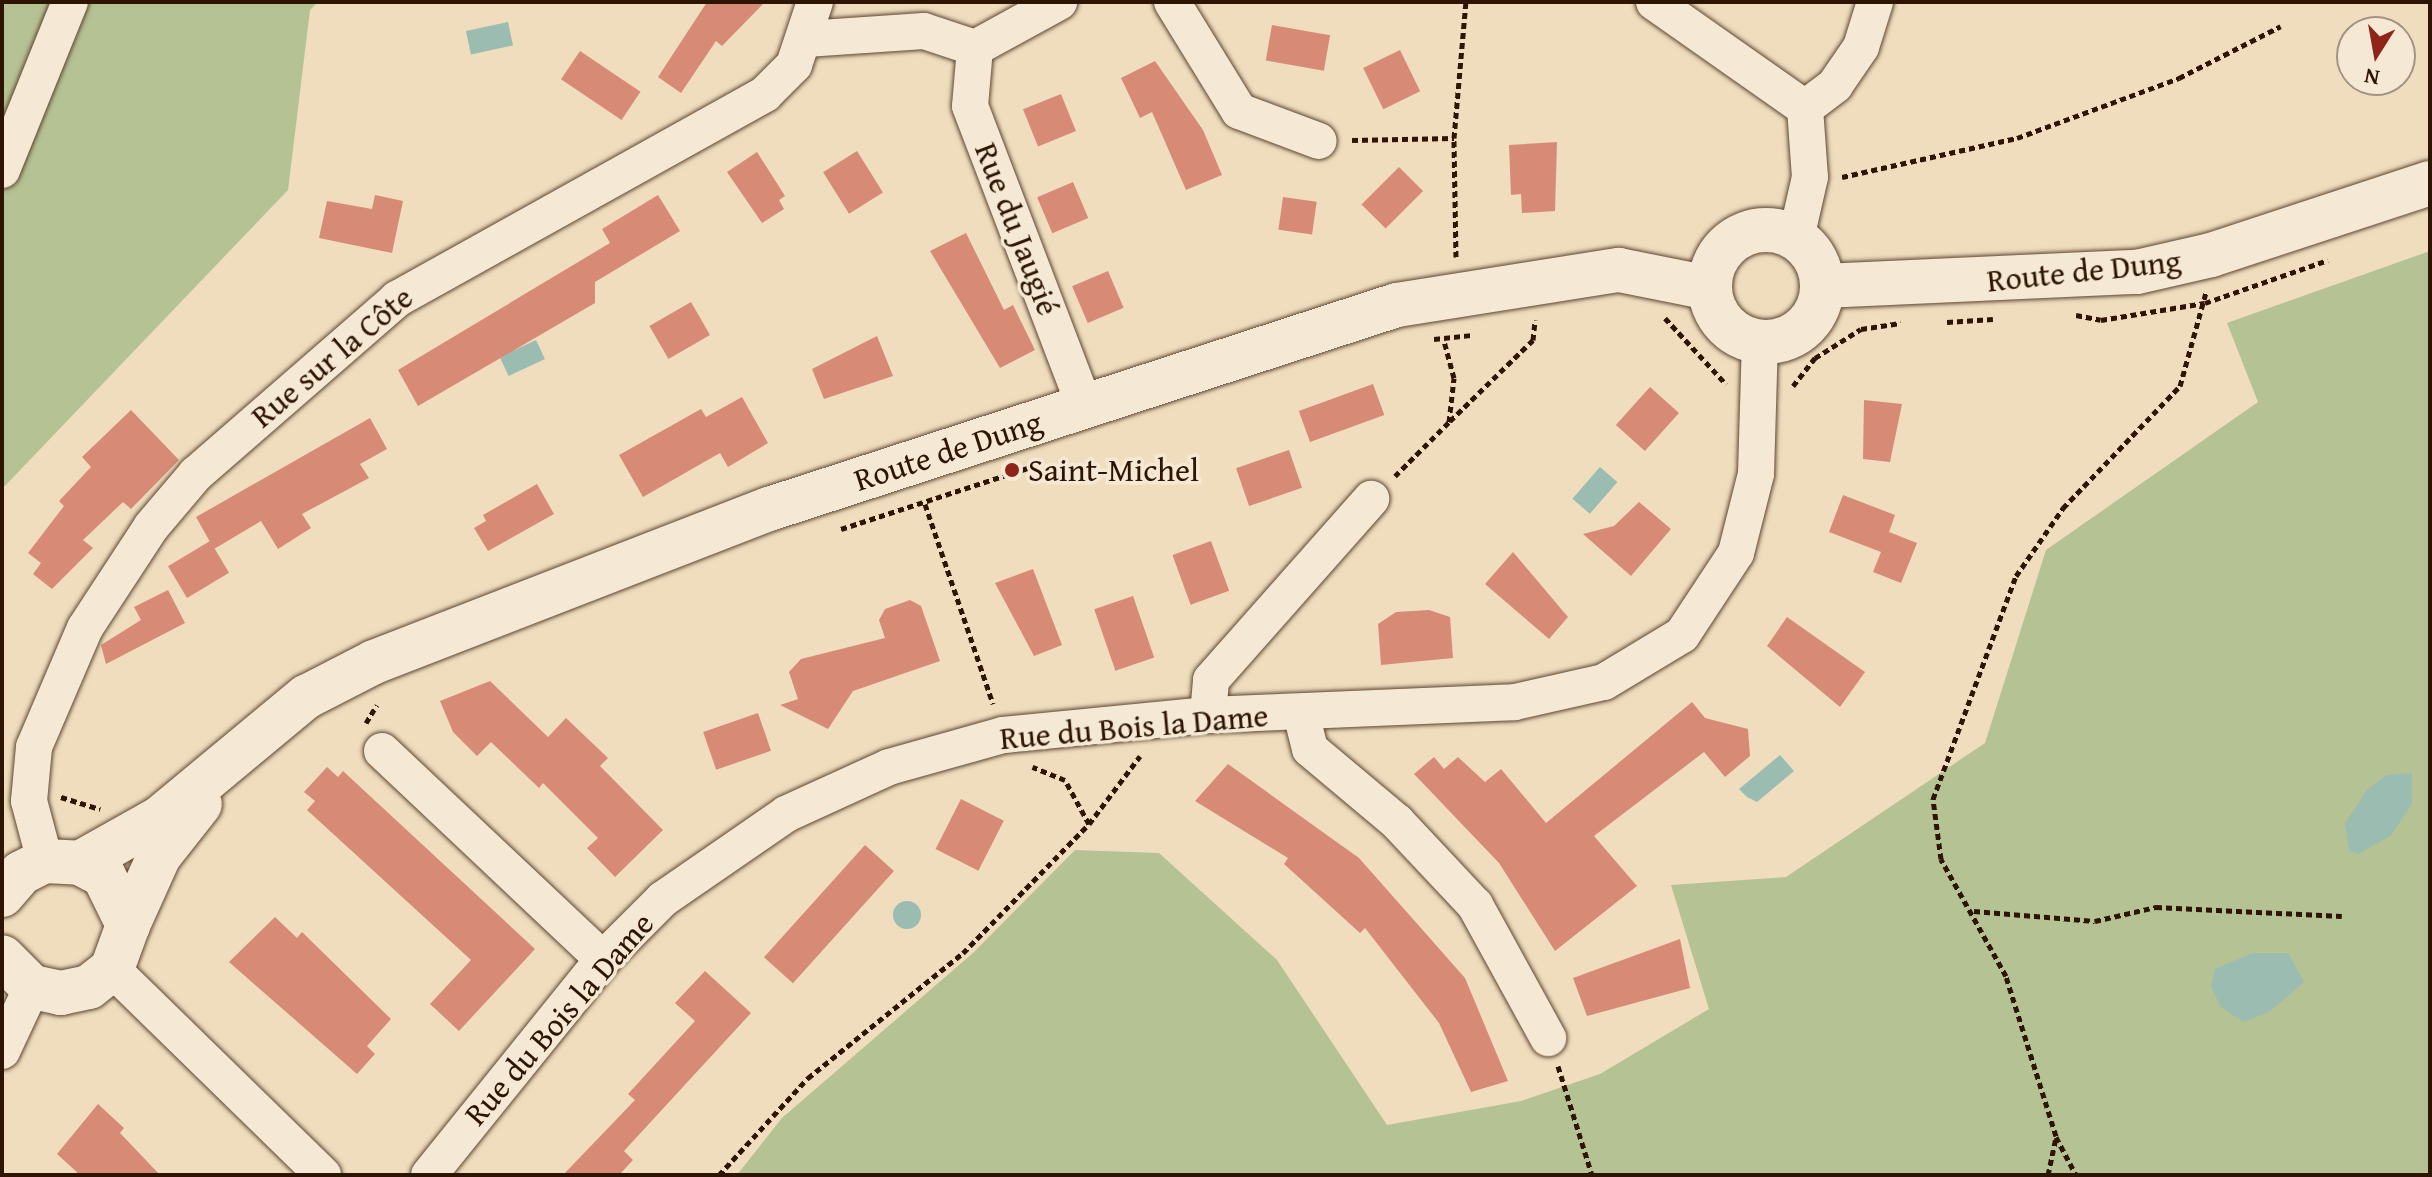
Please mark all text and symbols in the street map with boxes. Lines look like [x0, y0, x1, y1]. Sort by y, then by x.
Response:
north arrow [2336, 16, 2416, 96]
text: N [2362, 60, 2382, 95]
street label: Rue du Jaugié [967, 137, 1067, 321]
street label: Route de Dung [1985, 242, 2183, 300]
street label: Rue sur la Côte [243, 278, 421, 436]
street label: Route de Dung [849, 403, 1047, 499]
place label: Saint-Michel [1028, 451, 1199, 489]
marker: Saint-Michel [1003, 461, 1021, 479]
street label: Rue du Bois la Dame [998, 696, 1270, 758]
street label: Rue du Bois la Dame [456, 905, 662, 1133]

